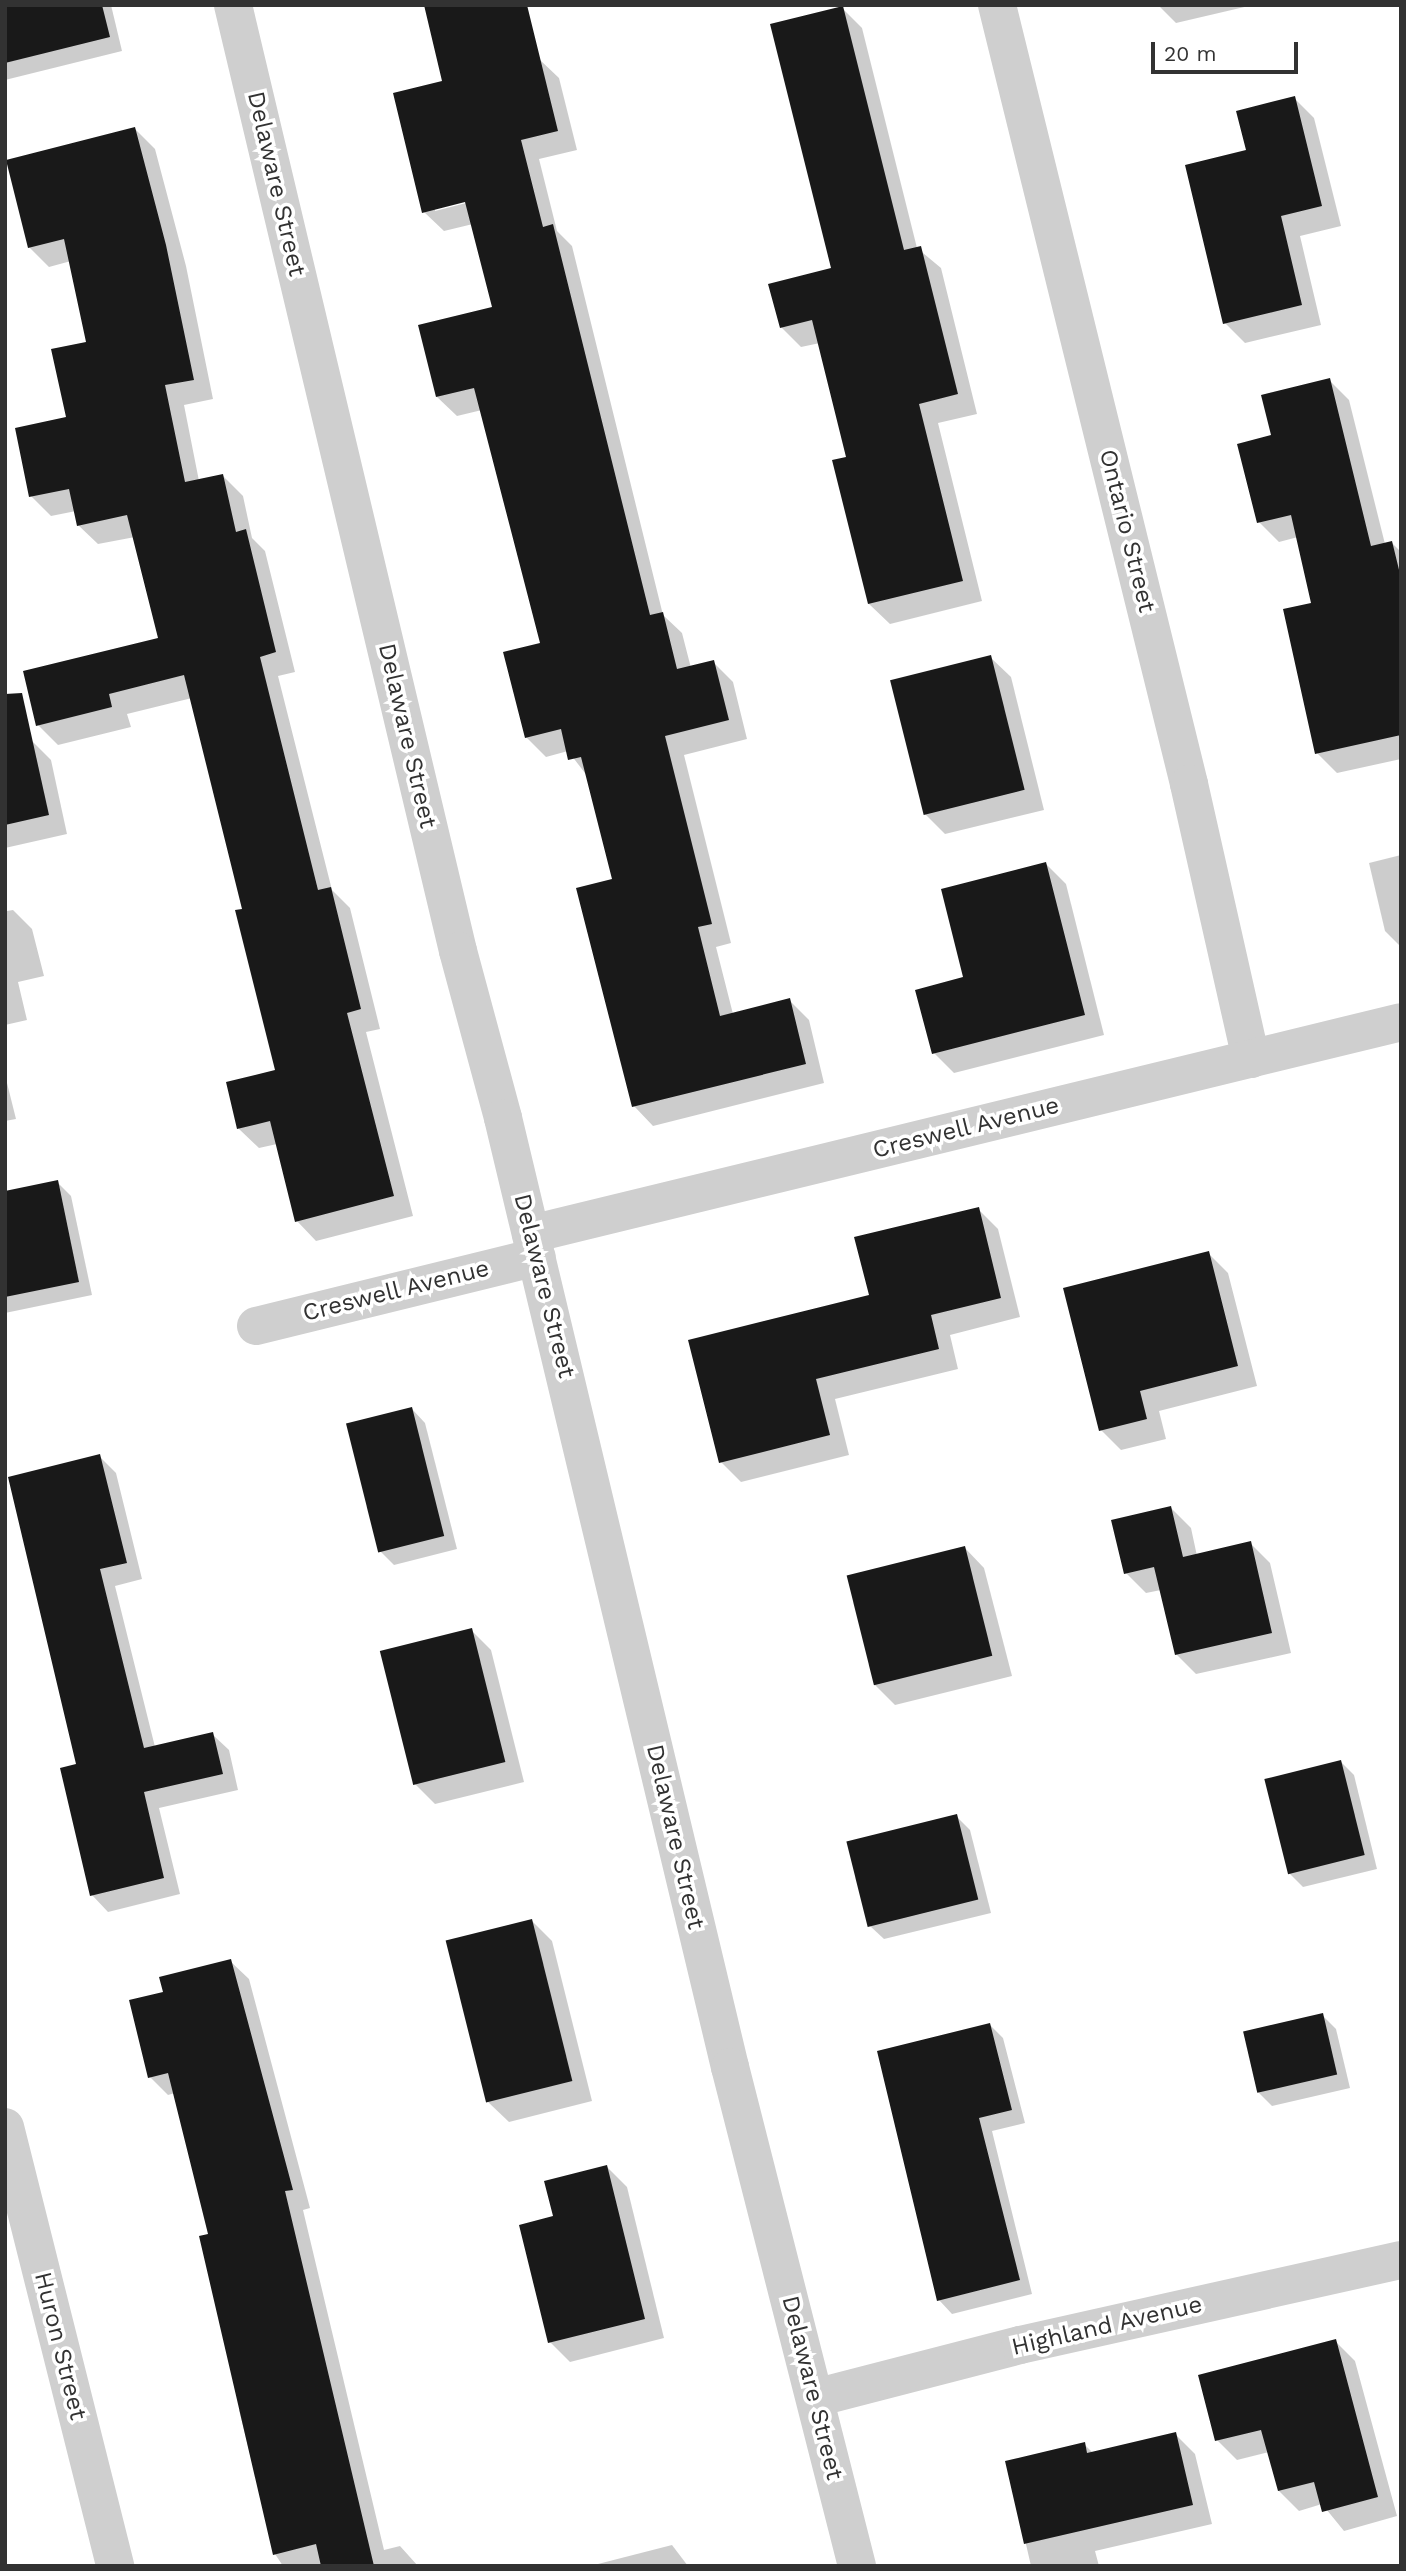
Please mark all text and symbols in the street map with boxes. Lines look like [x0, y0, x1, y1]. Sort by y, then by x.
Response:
scale bar [1154, 28, 1301, 72]
text: 20 m [1164, 41, 1216, 66]
street label: Delaware Street [241, 89, 311, 279]
street label: Ontario Street [1093, 446, 1161, 616]
street label: Delaware Street [372, 641, 442, 831]
street label: Creswell Avenue [869, 1091, 1063, 1165]
street label: Delaware Street [507, 1191, 581, 1381]
street label: Creswell Avenue [299, 1254, 493, 1328]
street label: Delaware Street [640, 1742, 710, 1932]
street label: Huron Street [28, 2269, 92, 2423]
street label: Highland Avenue [1009, 2290, 1205, 2362]
street label: Delaware Street [775, 2293, 849, 2483]

